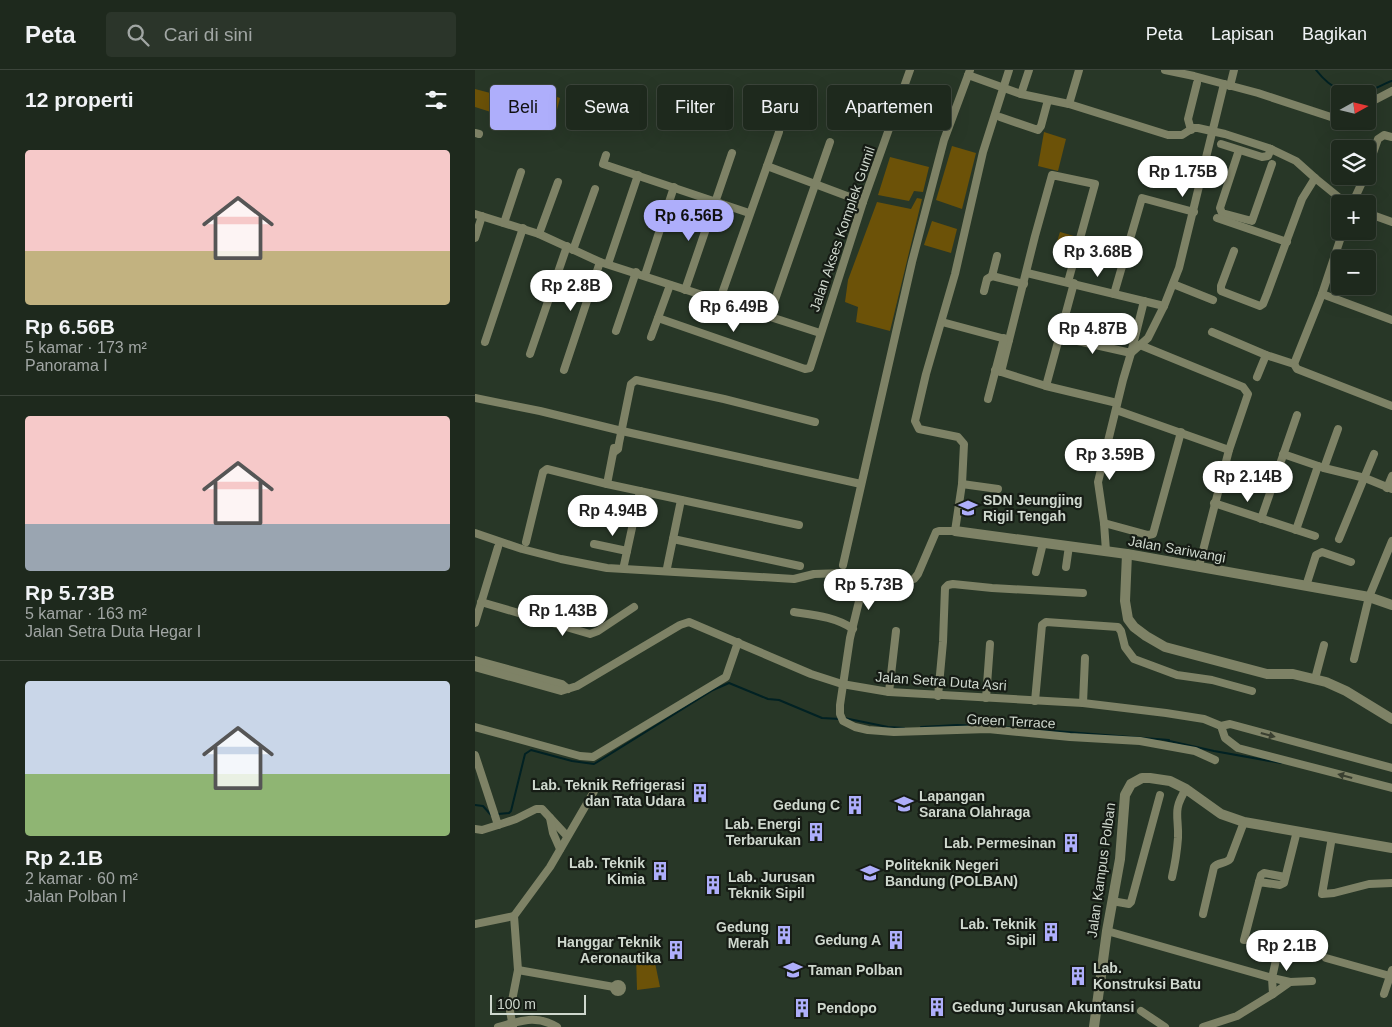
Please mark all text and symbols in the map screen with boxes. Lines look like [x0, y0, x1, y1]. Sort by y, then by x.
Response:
search box [106, 12, 456, 57]
text: Peta [25, 21, 76, 48]
icon: search [124, 21, 152, 49]
text: Cari di sini [164, 24, 252, 45]
text: Peta [1146, 24, 1183, 44]
text: Lapisan [1211, 24, 1274, 44]
text: Bagikan [1302, 24, 1367, 44]
chip: Beli [490, 85, 556, 130]
chip: Sewa [566, 85, 647, 130]
chip: Filter [657, 85, 733, 130]
chip: Baru [743, 85, 817, 130]
chip: Apartemen [827, 85, 951, 130]
north arrow [1331, 85, 1376, 130]
map controls [1331, 85, 1376, 295]
icon: filters [422, 86, 450, 114]
text: 12 properti [25, 88, 134, 111]
button: layers [1331, 140, 1376, 185]
street label: Jalan Akses Komplek Gumil [806, 144, 878, 314]
pin: Rp 1.75B [1131, 156, 1235, 198]
text: Rp 1.75B [1149, 163, 1217, 180]
icon: home [193, 183, 283, 273]
button: + [1331, 195, 1376, 240]
pin: Rp 6.56B [637, 200, 741, 242]
text: Rp 6.56B [655, 207, 723, 224]
pin: Rp 3.68B [1046, 236, 1150, 278]
text: Rp 3.68B [1064, 243, 1132, 260]
button: − [1331, 250, 1376, 295]
pin: Rp 2.8B [525, 270, 617, 312]
text: Rp 2.8B [541, 277, 601, 294]
pin: Rp 6.49B [682, 290, 786, 333]
text: Rp 6.49B [700, 298, 768, 315]
pin: Rp 4.87B [1041, 312, 1145, 355]
text: Rp 6.56B [25, 315, 115, 338]
text: Rp 4.87B [1059, 320, 1127, 337]
text: 5 kamar · 173 m² [25, 339, 147, 356]
text: Panorama I [25, 357, 108, 374]
pin: Rp 3.59B [1058, 438, 1162, 481]
text: Rp 3.59B [1076, 446, 1144, 463]
icon: home [193, 448, 283, 538]
pin: Rp 2.14B [1196, 460, 1300, 503]
text: Rp 2.14B [1214, 468, 1282, 485]
place label: SDN Jeungjing Rigil Tengah [983, 492, 1083, 524]
pin: Rp 4.94B [561, 494, 665, 537]
school or university icon: SDN Jeungjing Rigil Tengah [957, 497, 979, 519]
text: Rp 4.94B [579, 502, 647, 519]
street label: Jalan Sariwangi [1127, 533, 1227, 565]
pin: Rp 5.73B [817, 568, 921, 611]
text: Rp 5.73B [835, 576, 903, 593]
text: Rp 5.73B [25, 581, 115, 604]
pin: Rp 1.43B [511, 594, 615, 637]
text: Rp 1.43B [529, 602, 597, 619]
text: 5 kamar · 163 m² [25, 605, 147, 622]
text: Jalan Setra Duta Hegar I [25, 623, 201, 640]
street label: Jalan Setra Duta Asri [875, 668, 1007, 694]
street label: Green Terrace [966, 711, 1056, 731]
icon: home [193, 713, 283, 803]
one-way arrow [1261, 731, 1276, 739]
one-way arrow [1337, 772, 1352, 780]
place label: Lab. Teknik Refrigerasi dan Tata Udara [532, 777, 685, 809]
building icon: Lab. Teknik Refrigerasi dan Tata Udara [689, 782, 711, 804]
place label: Lapangan Sarana Olahraga [919, 788, 1030, 820]
school or university icon: Lapangan Sarana Olahraga [893, 793, 915, 815]
building icon: Gedung C [844, 794, 866, 816]
place label: Gedung C [773, 797, 840, 813]
street label: Jalan Kampus Polban [1084, 801, 1118, 939]
place label: Lab. Energi Terbarukan [725, 816, 801, 848]
building icon: Lab. Energi Terbarukan [805, 821, 827, 843]
building icon: Lab. Permesinan [1060, 832, 1082, 854]
place label: Lab. Permesinan [944, 835, 1056, 851]
text: Rp 2.1B [25, 846, 103, 869]
place label: Lab. Teknik Kimia [569, 855, 645, 887]
place label: Politeknik Negeri Bandung (POLBAN) [885, 857, 1018, 889]
building icon: Lab. Teknik Kimia [649, 860, 671, 882]
school or university icon: Politeknik Negeri Bandung (POLBAN) [859, 862, 881, 884]
place label: Lab. Jurusan Teknik Sipil [728, 869, 815, 901]
text: 2 kamar · 60 m² [25, 870, 138, 887]
building icon: Lab. Jurusan Teknik Sipil [702, 874, 724, 896]
text: Jalan Polban I [25, 888, 126, 905]
place label: Lab. Teknik Sipil [960, 916, 1036, 948]
place label: Gedung Merah [716, 919, 769, 951]
building icon: Lab. Teknik Sipil [1040, 921, 1062, 943]
building icon: Gedung Merah [773, 924, 795, 946]
building icon: Gedung A [885, 929, 907, 951]
pin: Rp 2.1B [1241, 930, 1333, 972]
place label: Gedung A [815, 932, 881, 948]
place label: Hanggar Teknik Aeronautika [557, 934, 661, 966]
text: Rp 2.1B [1257, 937, 1317, 954]
building icon: Hanggar Teknik Aeronautika [665, 939, 687, 961]
school or university icon: Taman Polban [782, 959, 804, 981]
place label: Lab. Konstruksi Batu [1093, 960, 1201, 992]
place label: Taman Polban [808, 962, 903, 978]
building icon: Lab. Konstruksi Batu [1067, 965, 1089, 987]
scale bar [490, 992, 586, 1015]
text: 100 m [497, 996, 536, 1012]
building icon: Gedung Jurusan Akuntansi [926, 996, 948, 1018]
building icon: Pendopo [791, 997, 813, 1019]
place label: Gedung Jurusan Akuntansi [952, 999, 1134, 1015]
place label: Pendopo [817, 1000, 877, 1016]

